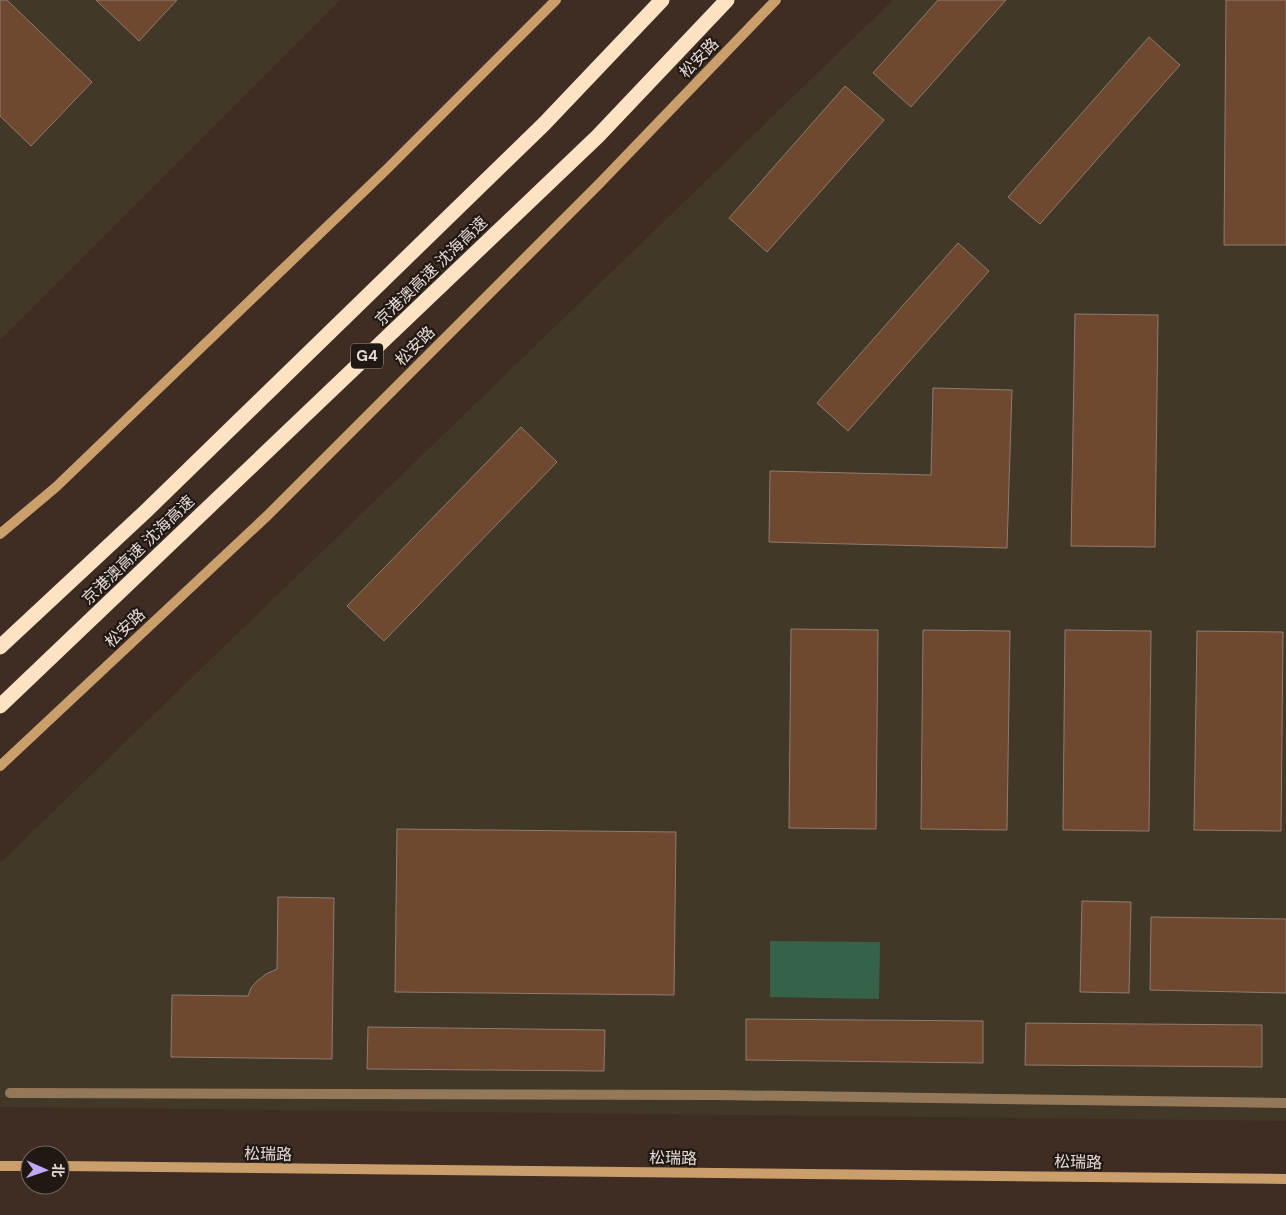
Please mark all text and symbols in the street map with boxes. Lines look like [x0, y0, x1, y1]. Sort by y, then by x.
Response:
street label: 松安路 [675, 33, 723, 83]
street label: 京港澳高速 沈海高速 [370, 212, 492, 330]
street label: 松安路 [391, 322, 439, 370]
road number: G4 [351, 344, 383, 368]
street label: 京港澳高速 沈海高速 [77, 491, 199, 609]
street label: 松安路 [100, 604, 150, 652]
street label: 松瑞路 [244, 1143, 292, 1165]
north arrow [20, 1145, 70, 1195]
street label: 松瑞路 [649, 1147, 697, 1169]
street label: 松瑞路 [1054, 1151, 1102, 1173]
text: 北 [49, 1163, 67, 1178]

